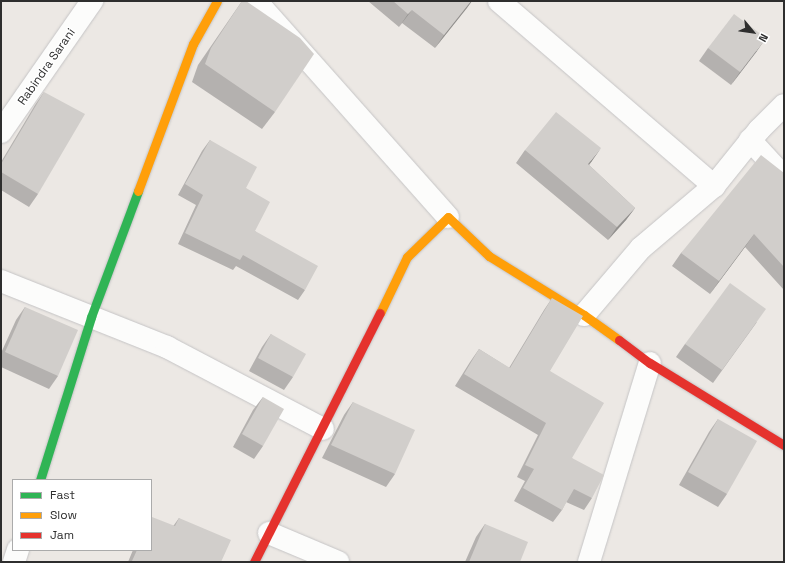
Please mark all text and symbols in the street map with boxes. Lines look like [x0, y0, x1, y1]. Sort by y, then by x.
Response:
north arrow [733, 12, 773, 52]
street label: Rabindra Sarani [15, 26, 79, 108]
text: N [756, 31, 771, 44]
legend [12, 479, 152, 551]
text: Fast [50, 487, 75, 503]
text: Slow [50, 507, 77, 523]
text: Jam [50, 527, 74, 543]

